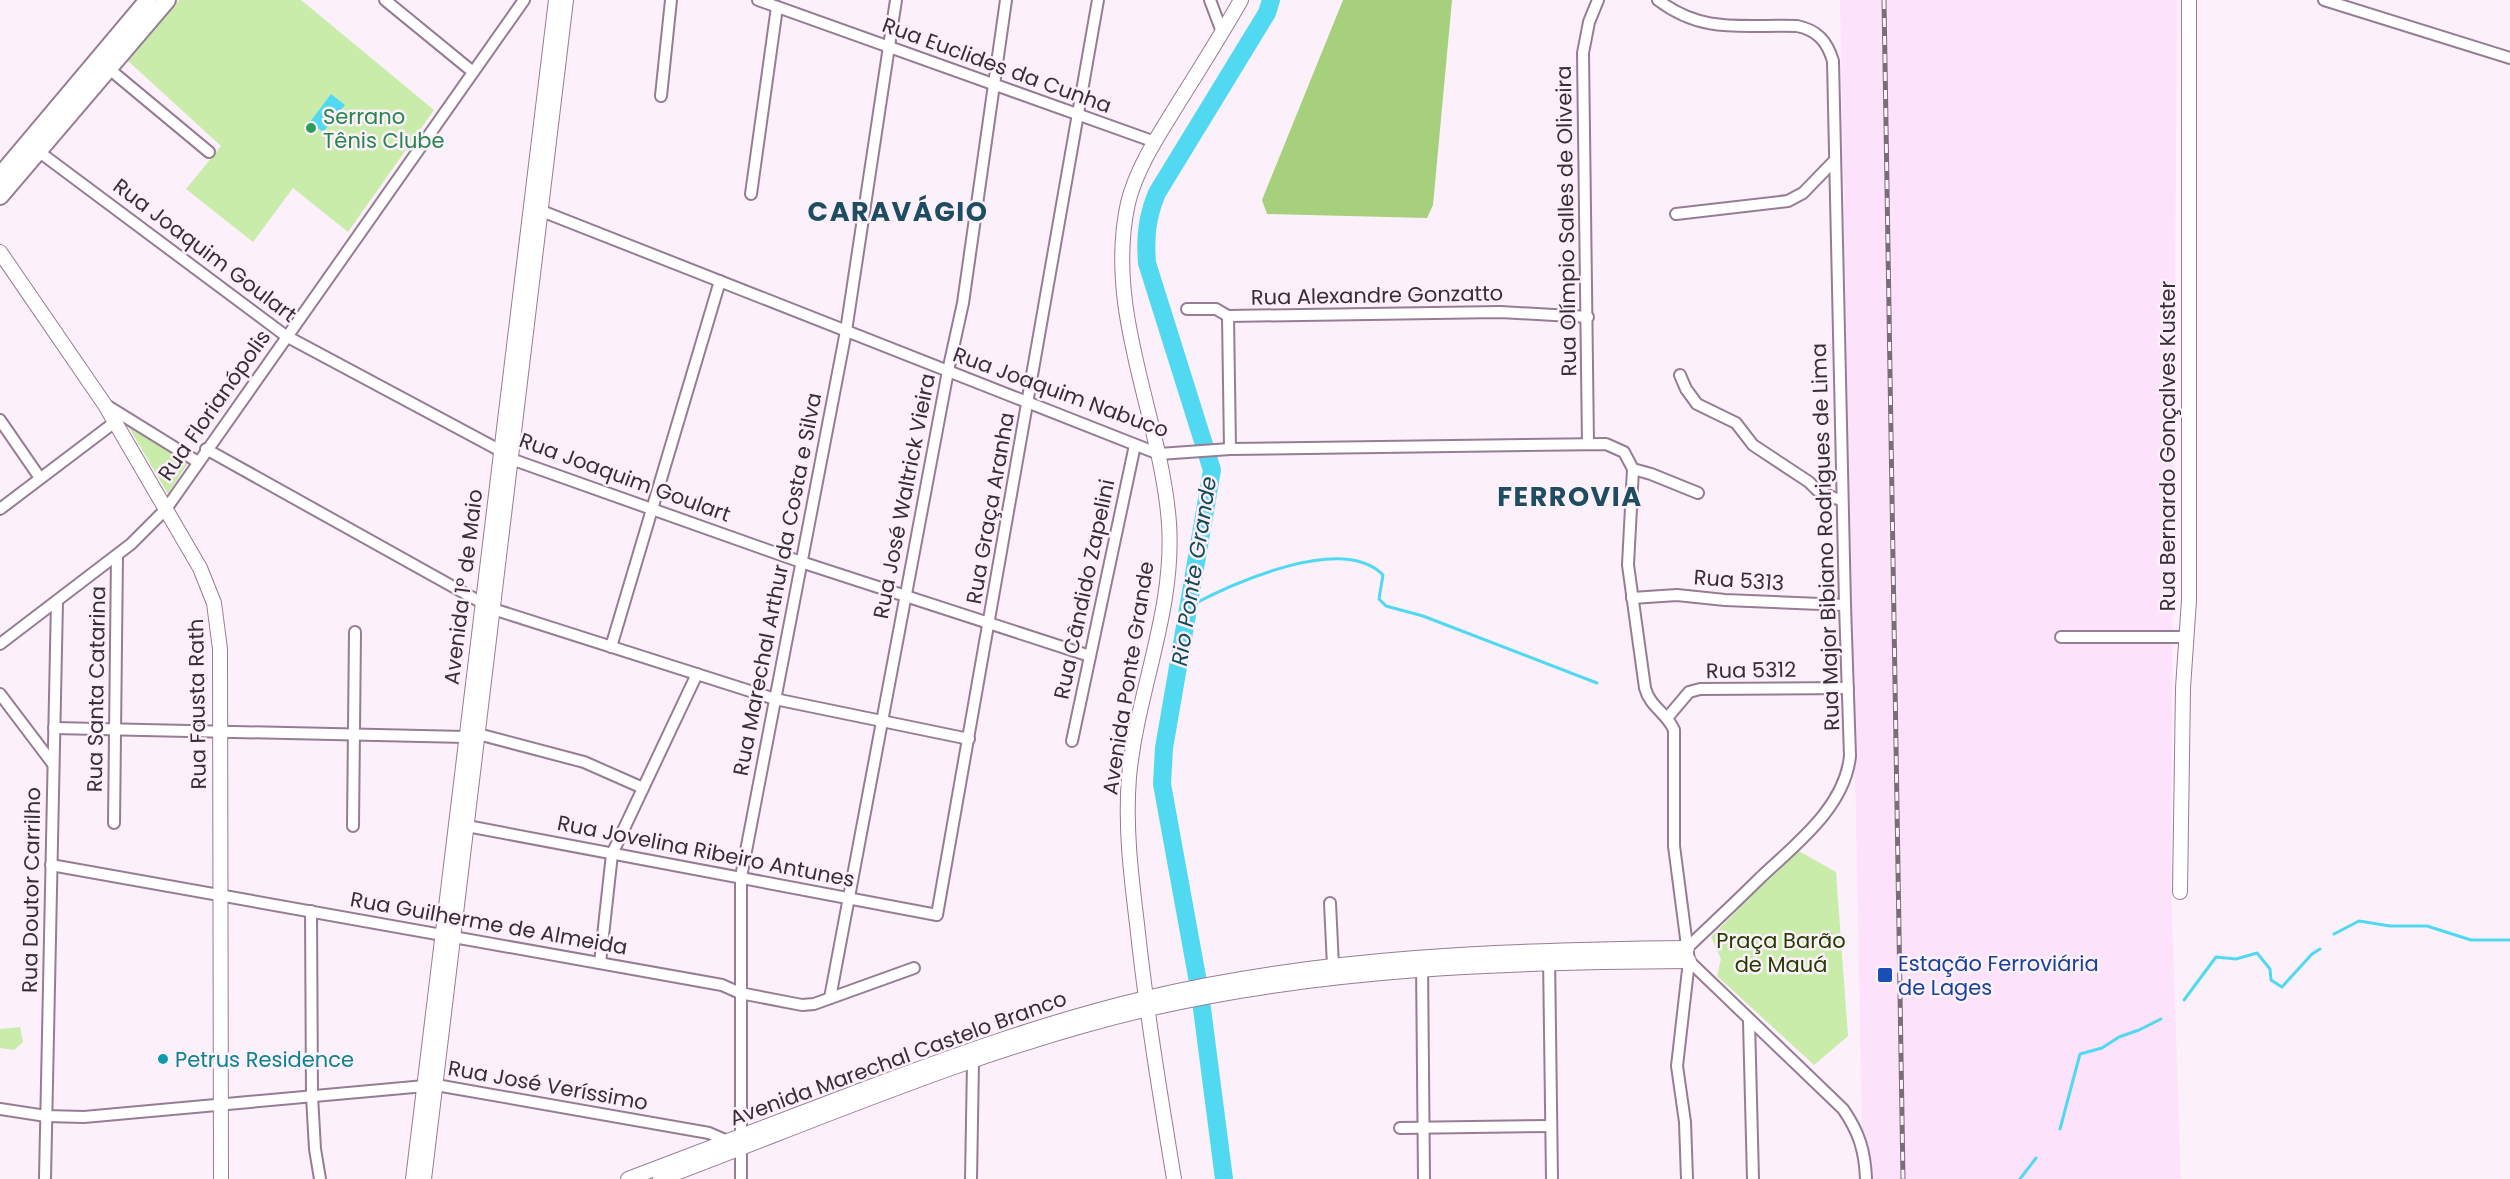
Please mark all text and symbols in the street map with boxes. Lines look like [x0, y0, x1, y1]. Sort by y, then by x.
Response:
street label: Rua Euclides da Cunha [878, 10, 1116, 120]
street label: Rua Olímpio Salles de Oliveira [1549, 65, 1583, 377]
place label: Serrano Tênis Clube [323, 102, 445, 155]
marker: Serrano Tênis Clube [304, 121, 318, 135]
street label: Rua Joaquim Goulart [107, 171, 303, 329]
district label: CARAVÁGIO [808, 193, 988, 230]
street label: Rua Alexandre Gonzatto [1251, 278, 1503, 312]
street label: Rua Bernardo Gonçalves Kuster [2153, 281, 2182, 611]
street label: Rua Florianópolis [151, 324, 277, 486]
street label: Rua Joaquim Nabuco [949, 339, 1173, 445]
street label: Rua Major Bibiano Rodrigues de Lima [1804, 343, 1846, 731]
street label: Rua José Waltrick Vieira [866, 371, 942, 621]
street label: Rua Marechal Arthur da Costa e Silva [726, 390, 828, 778]
street label: Rua Graça Aranha [959, 410, 1021, 606]
street label: Rua Joaquim Goulart [515, 425, 735, 529]
water label: Rio Ponte Grande [1164, 474, 1224, 668]
street label: Rua Cândido Zapelini [1047, 476, 1121, 702]
district label: FERROVIA [1497, 478, 1643, 515]
street label: Avenida 1º de Maio [437, 488, 489, 686]
street label: Avenida Ponte Grande [1095, 559, 1161, 797]
street label: Rua 5313 [1693, 562, 1785, 598]
street label: Rua Santa Catarina [80, 586, 112, 792]
street label: Rua Fausta Rath [181, 618, 213, 790]
street label: Rua 5312 [1706, 655, 1796, 685]
street label: Rua Doutor Carrilho [15, 787, 47, 993]
street label: Rua Jovelina Ribeiro Antunes [555, 808, 857, 894]
street label: Rua Guilherme de Almeida [348, 884, 630, 962]
park label: Praça Barão de Mauá [1716, 926, 1846, 979]
place label: Estação Ferroviária de Lages [1898, 949, 2099, 1002]
marker: Estação Ferroviária de Lages [1876, 966, 1894, 984]
street label: Avenida Marechal Castelo Branco [725, 983, 1071, 1133]
place label: Petrus Residence [175, 1045, 354, 1074]
marker: Petrus Residence [156, 1052, 170, 1066]
street label: Rua José Veríssimo [446, 1053, 650, 1117]

